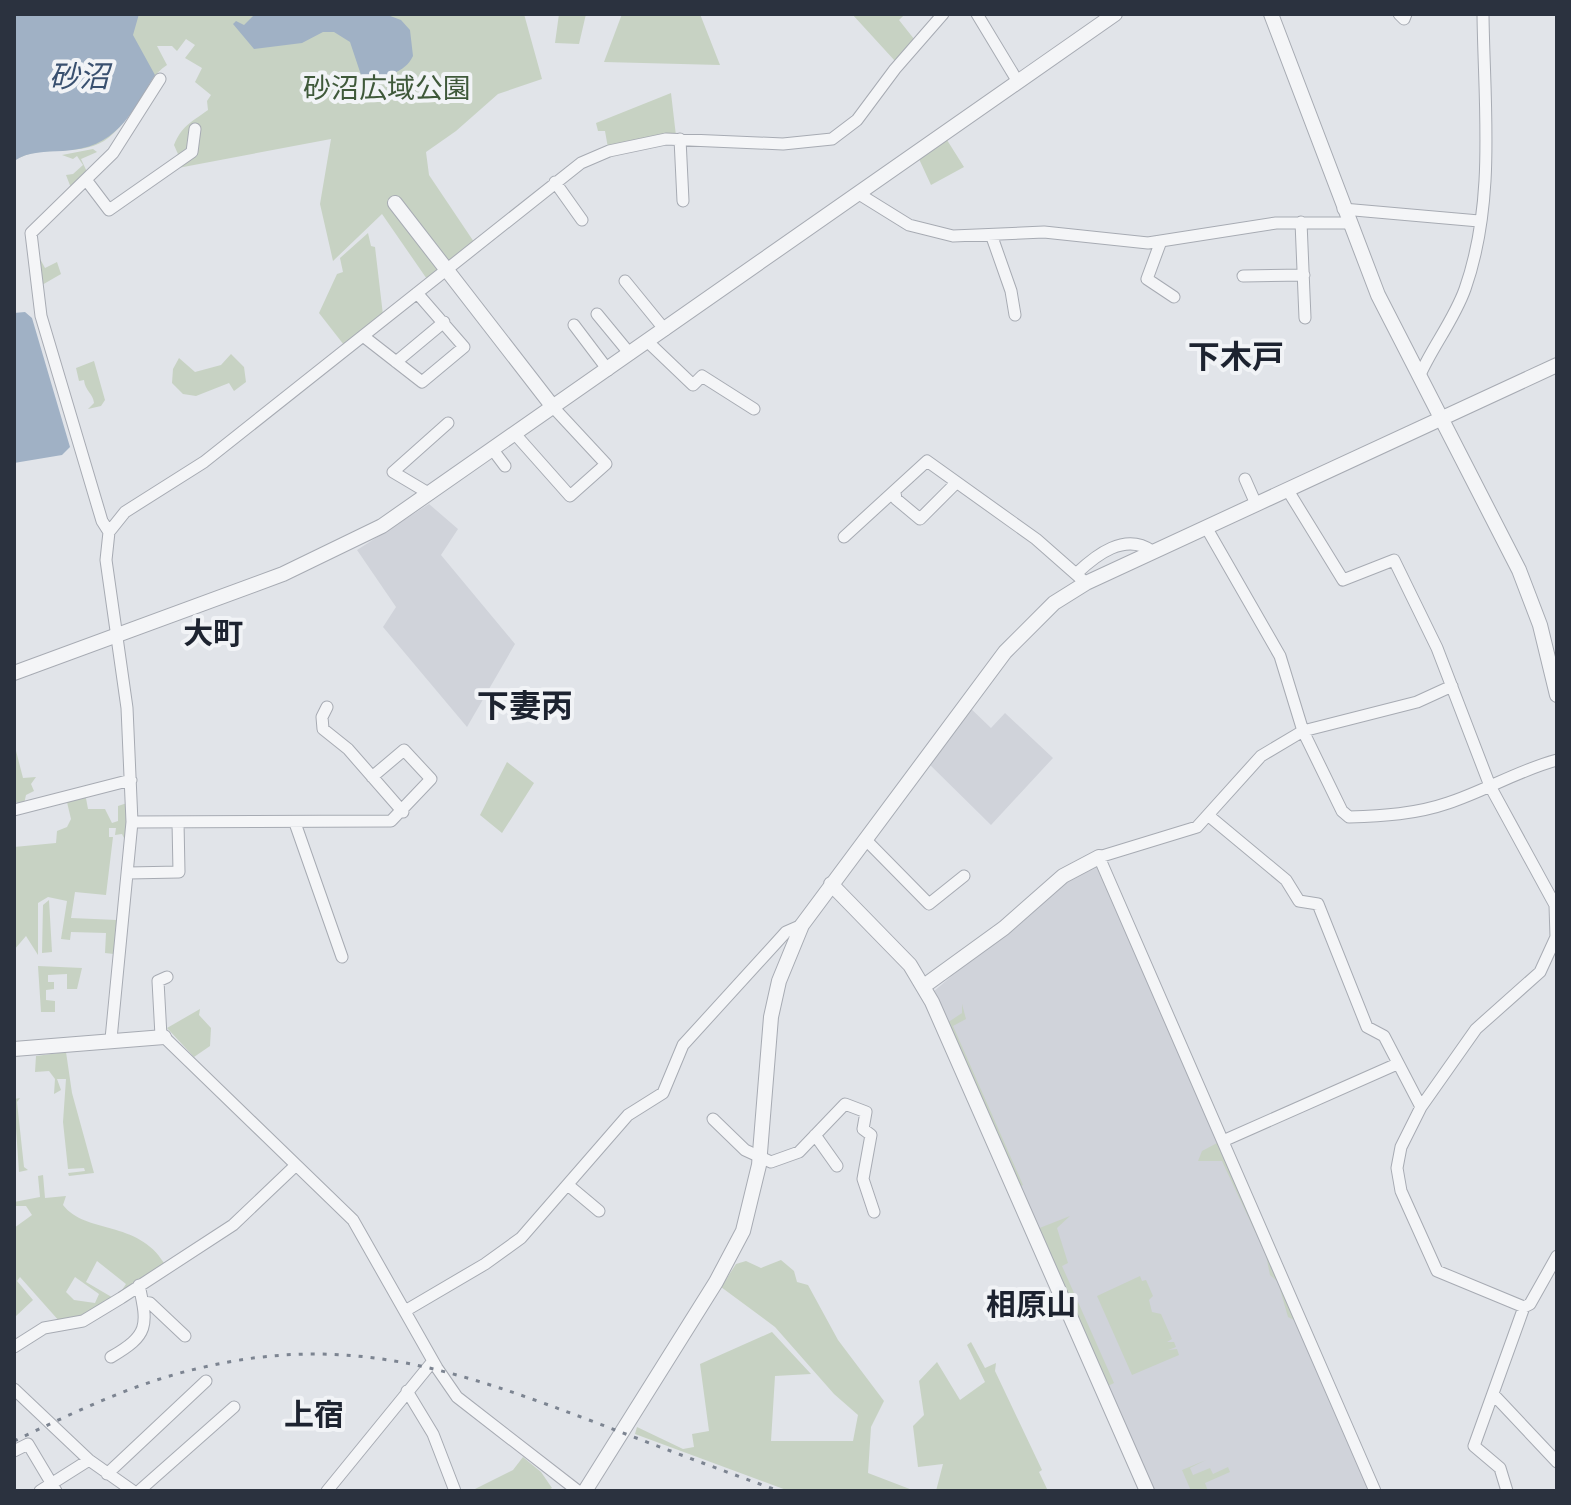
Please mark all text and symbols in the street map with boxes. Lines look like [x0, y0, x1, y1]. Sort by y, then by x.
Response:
water label: 砂沼 [49, 59, 113, 94]
park label: 砂沼広域公園 [303, 72, 471, 105]
district label: 下木戸 [1188, 338, 1284, 376]
district label: 大町 [183, 616, 243, 651]
district label: 下妻丙 [477, 687, 573, 725]
district label: 相原山 [986, 1287, 1076, 1322]
district label: 上宿 [284, 1397, 344, 1432]

